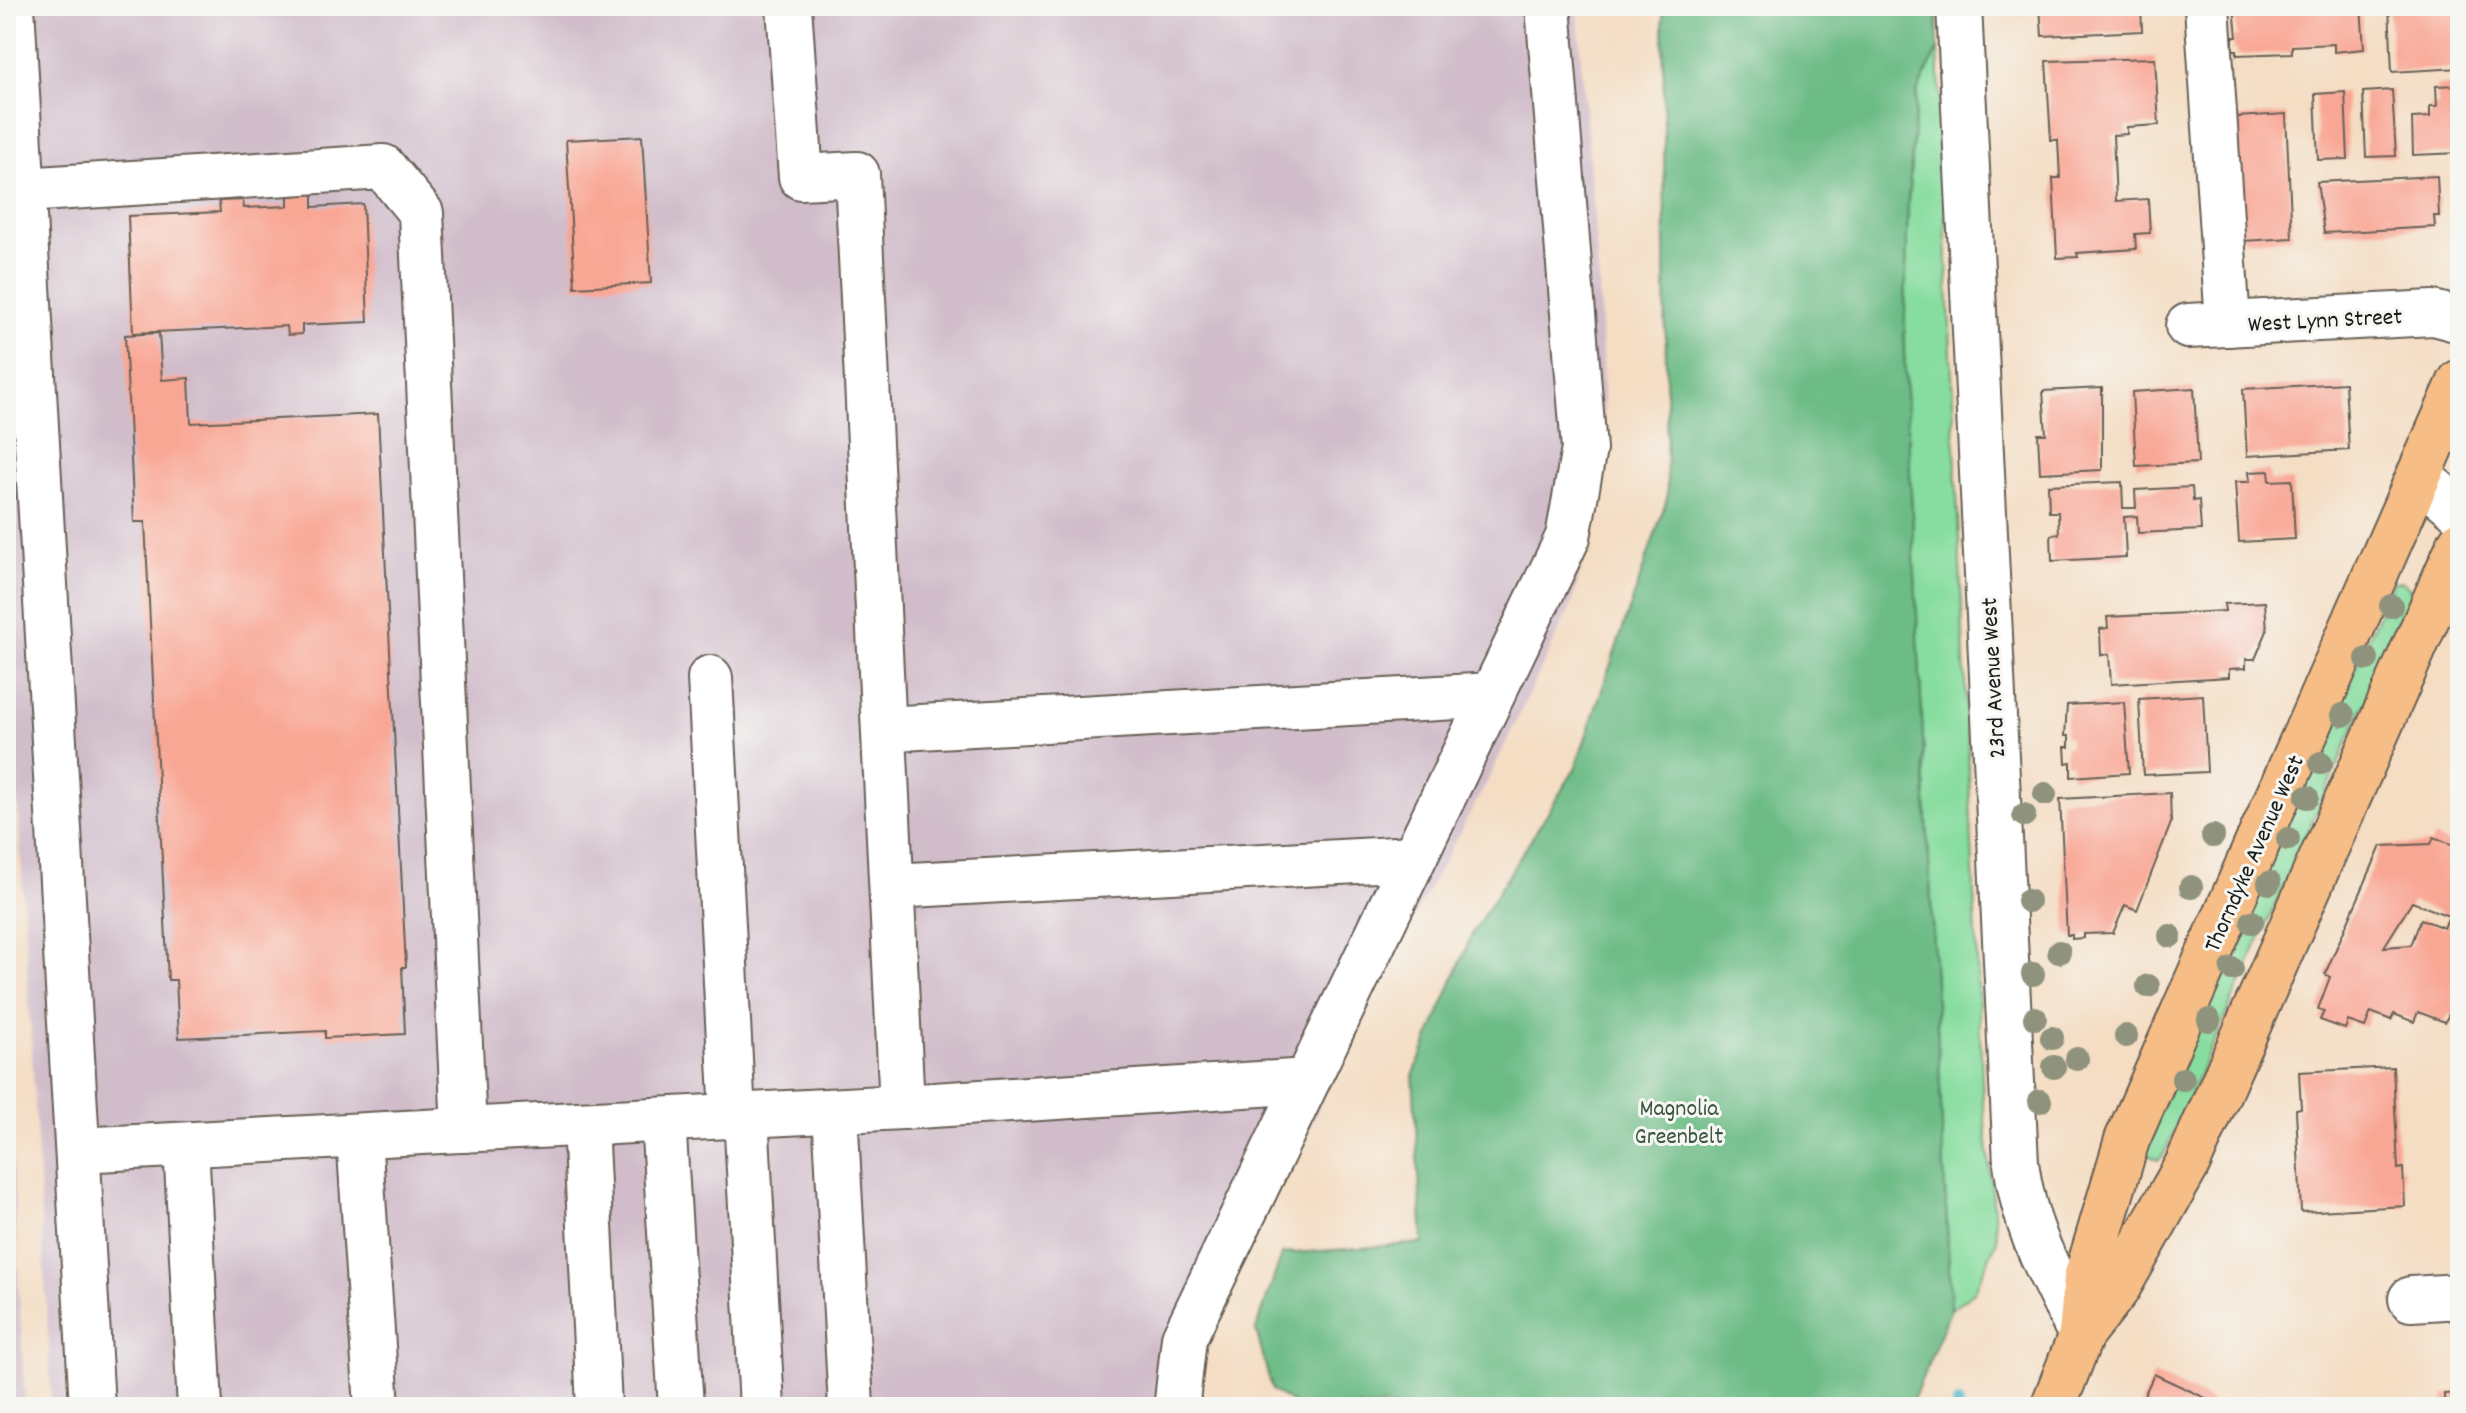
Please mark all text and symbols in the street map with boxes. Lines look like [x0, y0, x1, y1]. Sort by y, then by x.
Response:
street label: West Lynn Street [2247, 301, 2403, 343]
street label: 23rd Avenue West [1974, 596, 2016, 759]
street label: Thorndyke Avenue West [2197, 750, 2315, 958]
park label: Magnolia Greenbelt [1635, 1093, 1724, 1155]

